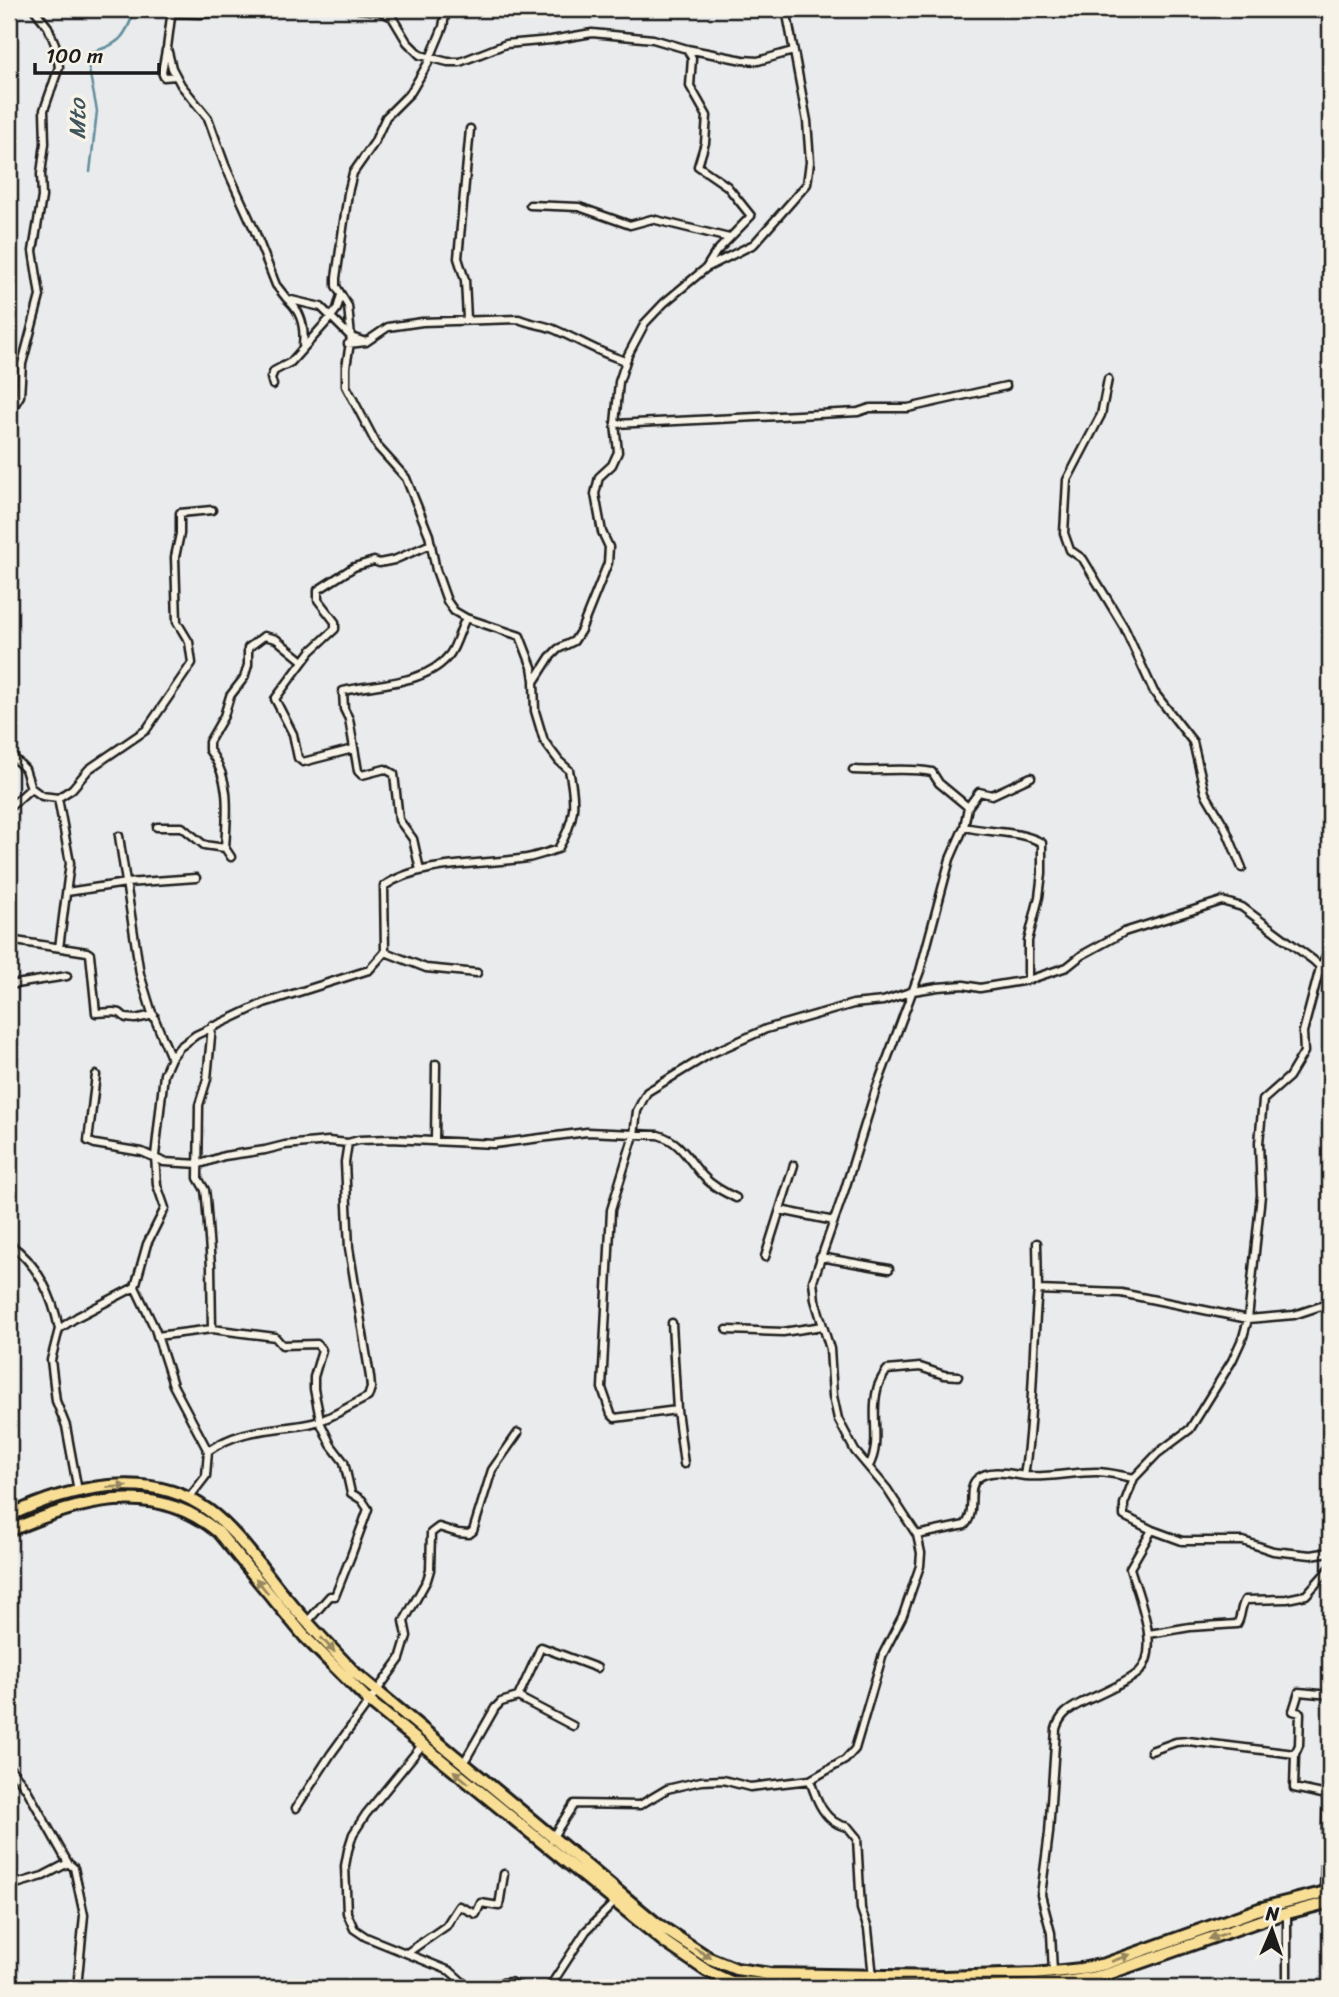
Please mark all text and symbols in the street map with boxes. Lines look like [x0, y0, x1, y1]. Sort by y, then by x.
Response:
scale bar [35, 32, 159, 76]
text: 100 m [46, 37, 103, 75]
water label: Mto [57, 96, 98, 139]
one-way arrow [106, 1481, 128, 1492]
one-way arrow [255, 1578, 270, 1595]
one-way arrow [319, 1636, 336, 1653]
one-way arrow [453, 1769, 471, 1784]
north arrow [1238, 1896, 1308, 1966]
text: N [1264, 1897, 1281, 1930]
one-way arrow [1208, 1931, 1229, 1942]
one-way arrow [693, 1947, 712, 1959]
one-way arrow [1110, 1952, 1131, 1963]

